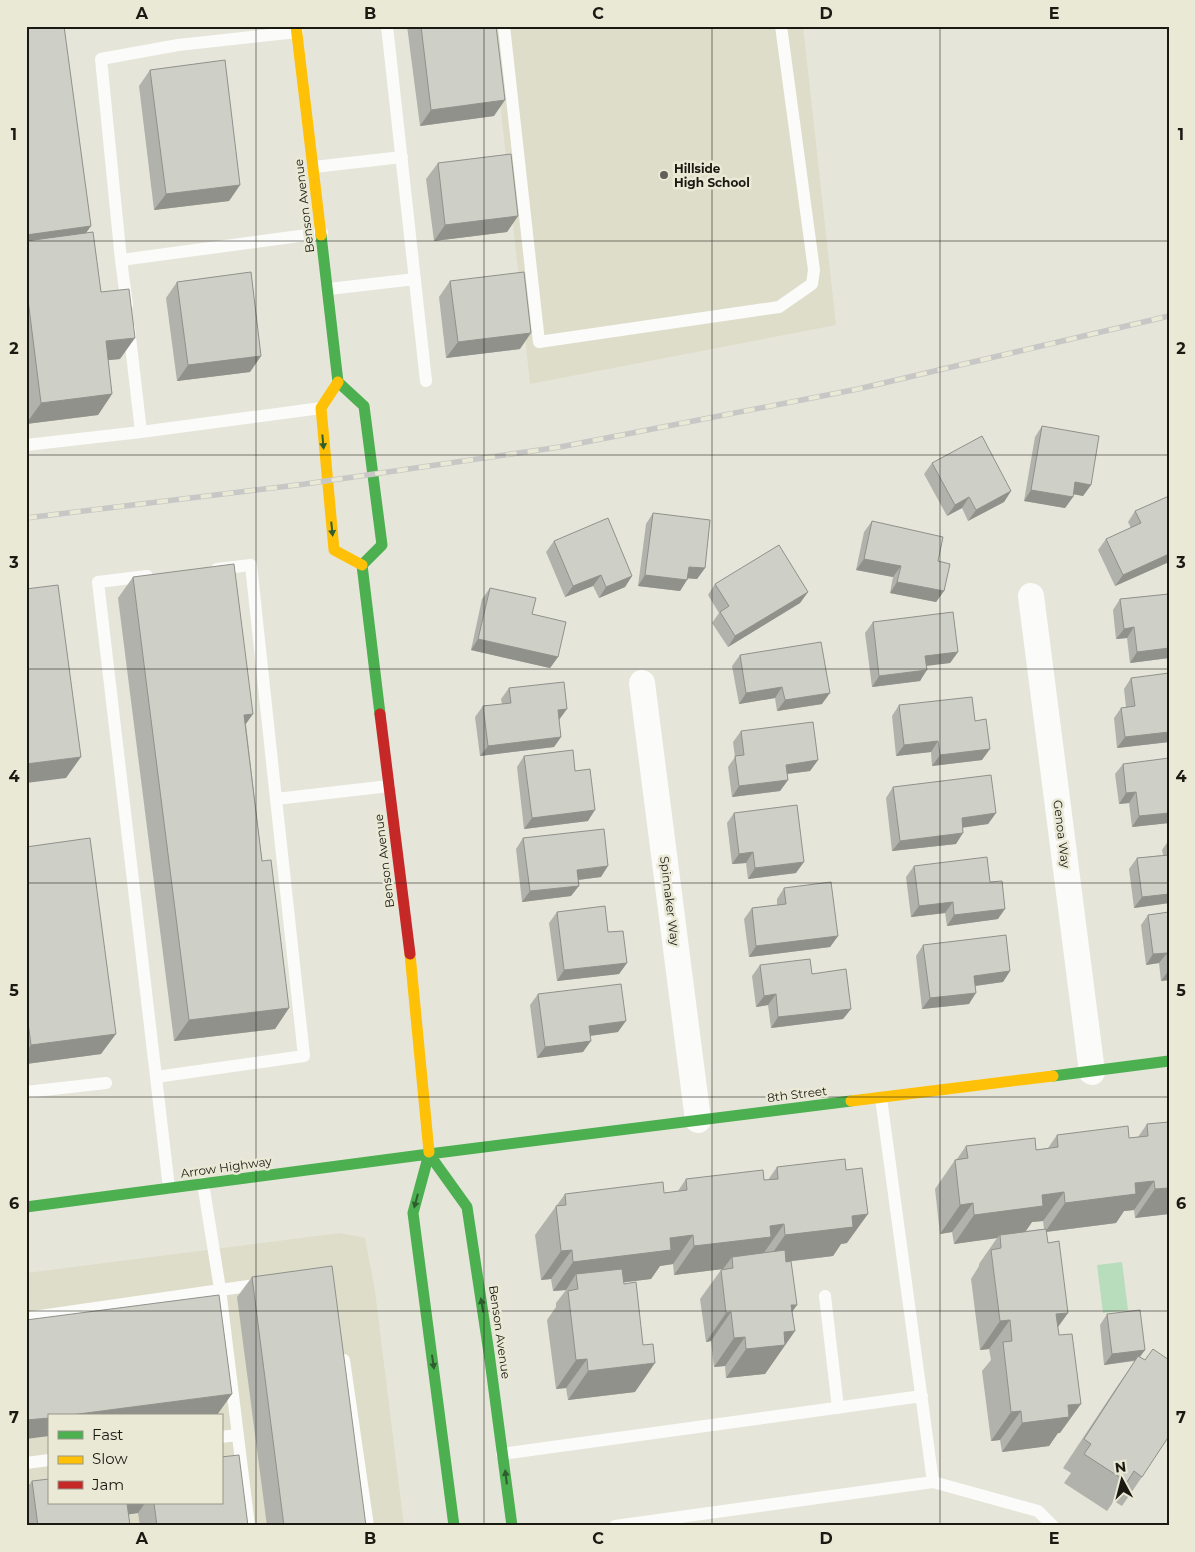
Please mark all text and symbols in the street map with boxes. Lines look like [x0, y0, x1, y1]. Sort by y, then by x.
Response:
text: A [135, 4, 149, 23]
text: B [364, 4, 376, 23]
text: C [592, 4, 604, 23]
text: D [819, 4, 833, 23]
text: E [1049, 4, 1059, 23]
text: 1 [11, 125, 17, 144]
text: 1 [1178, 125, 1184, 144]
street label: Benson Avenue [291, 158, 317, 254]
place label: Hillside High School [674, 161, 750, 190]
marker: Hillside High School [658, 169, 670, 181]
text: 2 [9, 339, 19, 358]
text: 2 [1176, 339, 1186, 358]
one-way arrow [320, 435, 328, 451]
one-way arrow [328, 522, 336, 538]
text: 3 [8, 553, 19, 572]
text: 3 [1175, 553, 1186, 572]
text: 4 [8, 767, 20, 786]
text: 4 [1175, 767, 1187, 786]
street label: Genoa Way [1050, 799, 1074, 869]
street label: Benson Avenue [371, 813, 397, 909]
street label: Spinnaker Way [657, 855, 683, 947]
text: 5 [9, 981, 19, 1000]
text: 5 [1176, 981, 1186, 1000]
street label: 8th Street [766, 1083, 828, 1105]
street label: Arrow Highway [179, 1153, 273, 1181]
text: 6 [9, 1194, 19, 1213]
one-way arrow [412, 1194, 420, 1209]
text: 6 [1176, 1194, 1186, 1213]
street label: Benson Avenue [486, 1284, 514, 1380]
one-way arrow [478, 1297, 486, 1313]
one-way arrow [429, 1354, 437, 1370]
text: 7 [9, 1408, 19, 1427]
text: 7 [1176, 1408, 1186, 1427]
legend [48, 1414, 222, 1504]
text: Fast [92, 1425, 123, 1444]
text: Slow [92, 1449, 128, 1468]
north arrow [1098, 1454, 1148, 1504]
text: N [1114, 1457, 1127, 1477]
one-way arrow [501, 1469, 509, 1485]
text: Jam [91, 1475, 124, 1494]
text: A [135, 1529, 149, 1548]
text: B [364, 1529, 376, 1548]
text: C [592, 1529, 604, 1548]
text: D [819, 1529, 833, 1548]
text: E [1049, 1529, 1059, 1548]

